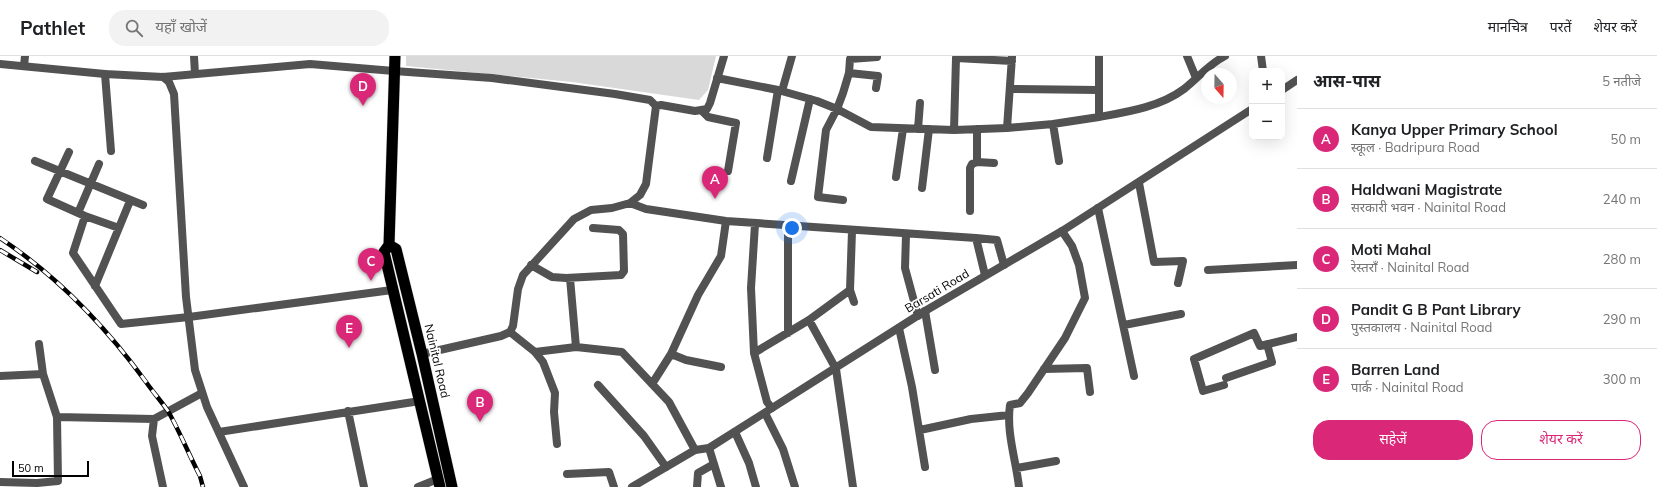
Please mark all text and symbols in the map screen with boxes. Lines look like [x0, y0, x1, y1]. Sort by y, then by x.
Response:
search box [109, 10, 389, 46]
text: Pathlet [20, 16, 85, 40]
icon: search [123, 17, 145, 39]
text: यहाँ खोजें [155, 17, 207, 36]
text: मानचित्र [1488, 18, 1528, 36]
text: परतें [1550, 18, 1572, 36]
text: शेयर करें [1594, 18, 1637, 36]
north arrow [1201, 68, 1237, 104]
map controls [1249, 68, 1285, 140]
button: + [1249, 68, 1285, 104]
text: आस-पास [1313, 70, 1380, 91]
pin: D [350, 73, 376, 106]
text: 5 नतीजे [1602, 73, 1641, 89]
button: − [1249, 104, 1285, 140]
text: Kanya Upper Primary School [1351, 120, 1558, 139]
text: A [1321, 131, 1331, 147]
text: 50 m [1611, 131, 1641, 147]
text: स्कूल · Badripura Road [1351, 139, 1480, 155]
pin: A [702, 166, 728, 199]
text: Haldwani Magistrate [1351, 180, 1502, 199]
text: B [1322, 191, 1330, 207]
text: 240 m [1603, 191, 1641, 207]
text: सरकारी भवन · Nainital Road [1351, 199, 1506, 215]
your location [782, 218, 802, 238]
text: Moti Mahal [1351, 240, 1431, 259]
pin: C [358, 248, 384, 281]
text: C [1322, 251, 1330, 267]
text: 280 m [1603, 251, 1641, 267]
text: रेस्तराँ · Nainital Road [1351, 259, 1469, 275]
street label: Barsati Road [902, 265, 972, 316]
text: Pandit G B Pant Library [1351, 300, 1521, 319]
text: D [1321, 311, 1331, 327]
text: 290 m [1603, 311, 1641, 327]
pin: E [336, 315, 362, 348]
text: पुस्तकालय · Nainital Road [1351, 319, 1492, 335]
street label: Nainital Road [422, 322, 453, 399]
text: Barren Land [1351, 360, 1440, 379]
text: E [1322, 371, 1330, 387]
text: 300 m [1603, 371, 1641, 387]
text: पार्क · Nainital Road [1351, 379, 1464, 395]
pin: B [467, 389, 493, 422]
button: सहेजें [1313, 420, 1473, 460]
button: शेयर करें [1481, 420, 1641, 460]
scale bar [12, 459, 89, 478]
text: 50 m [18, 461, 44, 475]

